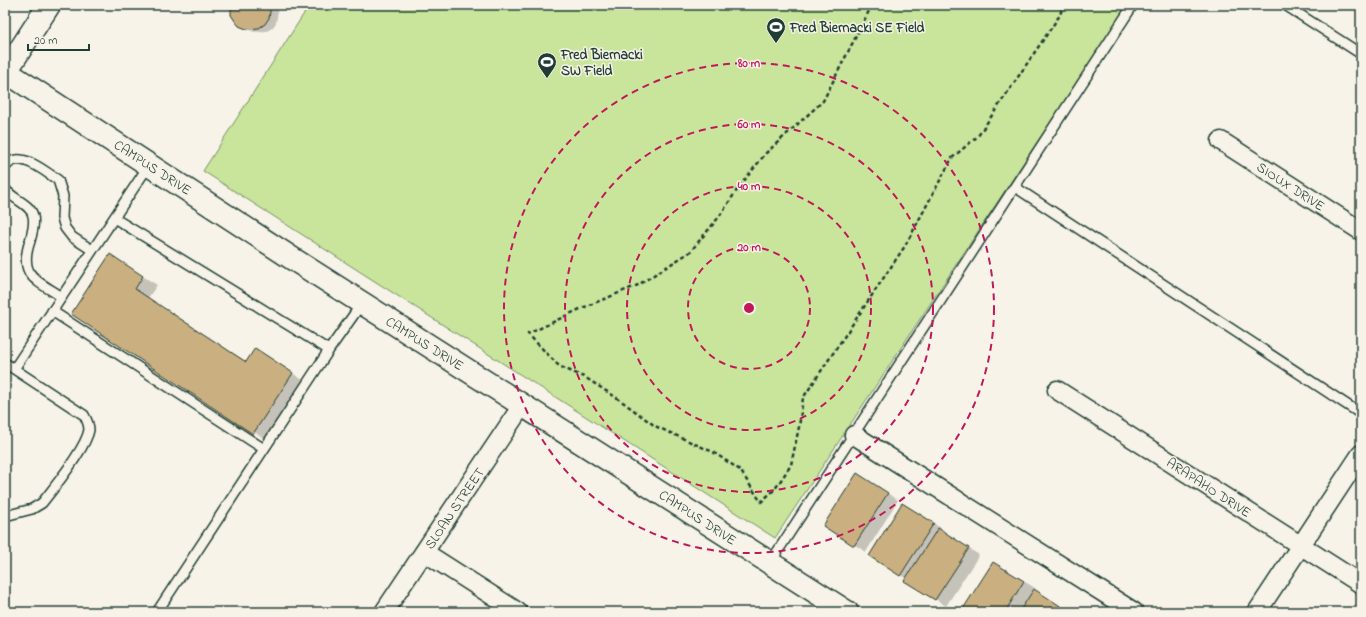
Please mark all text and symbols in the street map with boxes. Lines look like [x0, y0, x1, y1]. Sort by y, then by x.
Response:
sports icon: Fred Biernacki SE Field [765, 16, 787, 44]
place label: Fred Biernacki SE Field [789, 18, 925, 39]
scale bar [28, 26, 89, 52]
text: 20 m [34, 32, 57, 50]
place label: Fred Biernacki SW Field [560, 45, 643, 82]
sports icon: Fred Biernacki SW Field [536, 51, 558, 79]
text: 80 m [737, 55, 761, 73]
text: 60 m [737, 116, 761, 134]
street label: CAMPUS DRIVE [109, 135, 195, 201]
street label: SIOUX DRIVE [1252, 157, 1328, 217]
text: 40 m [737, 178, 761, 196]
text: 20 m [736, 239, 761, 257]
centre of rings [742, 301, 756, 315]
street label: CAMPUS DRIVE [381, 312, 467, 377]
street label: ARAPAHO DRIVE [1162, 453, 1255, 524]
street label: SLOAN STREET [420, 464, 490, 554]
street label: CAMPUS DRIVE [654, 485, 740, 551]

